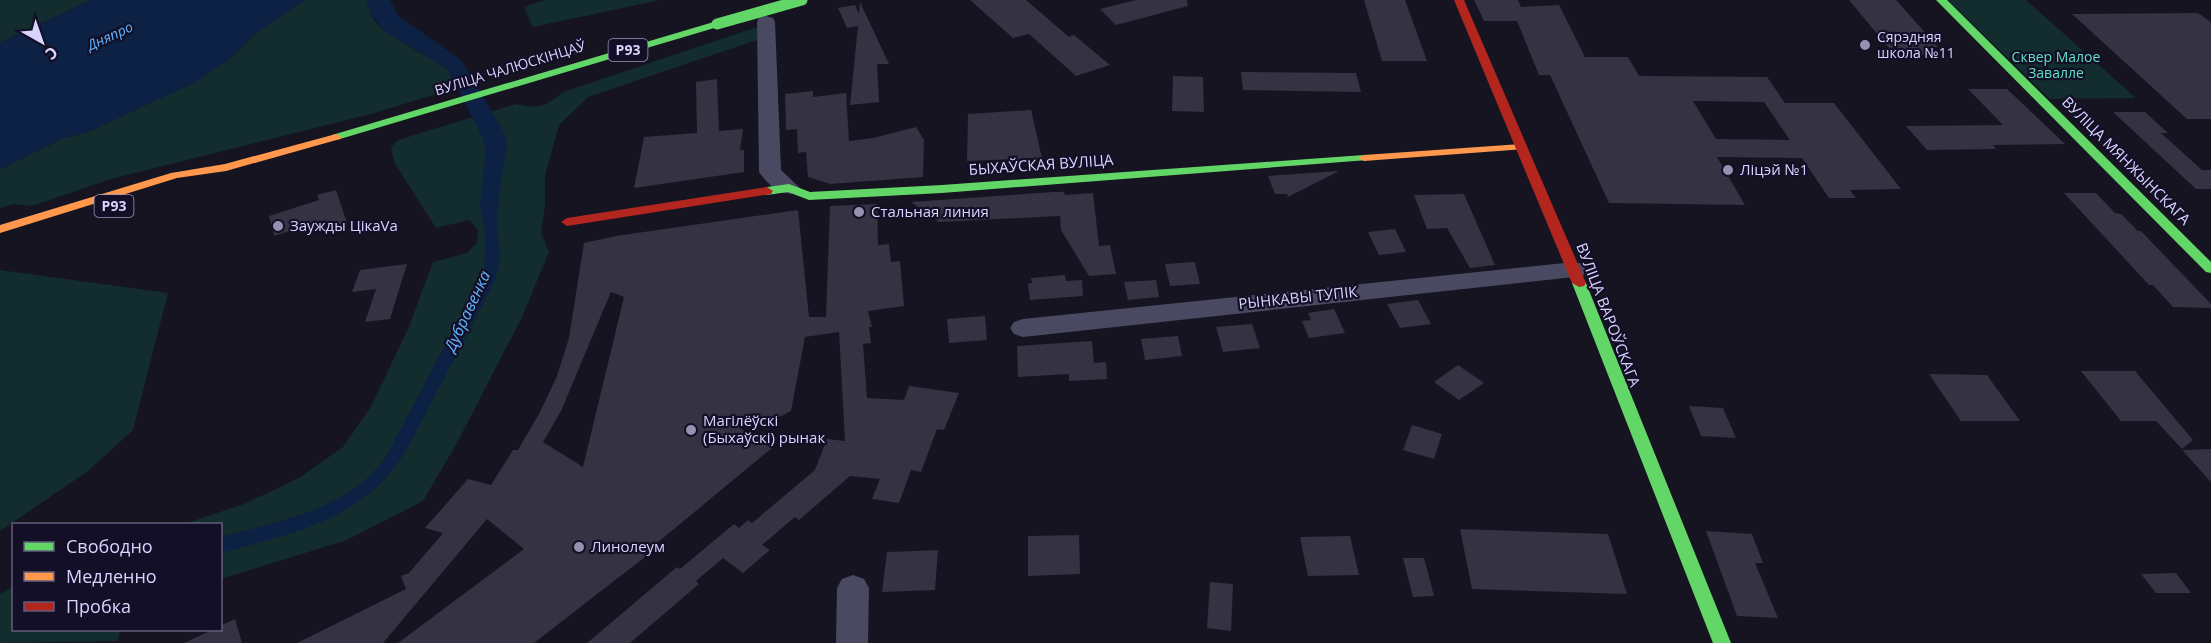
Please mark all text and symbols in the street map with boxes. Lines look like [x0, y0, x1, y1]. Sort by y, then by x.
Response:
north arrow [12, 12, 72, 72]
water label: Дняпро [82, 17, 136, 55]
place label: Сярэдняя школа №11 [1877, 27, 1955, 62]
street label: ВУЛІЦА ЧАЛЮСКІНЦАЎ [432, 35, 588, 100]
marker: Сярэдняя школа №11 [1858, 38, 1872, 52]
road number: Р93 [608, 39, 648, 61]
text: С [41, 42, 63, 65]
park label: Сквер Малое Завалле [2012, 47, 2101, 82]
street label: ВУЛІЦА МЯНЖЫНСКАГА [2058, 92, 2196, 229]
street label: БЫХАЎСКАЯ ВУЛІЦА [968, 149, 1114, 179]
place label: Ліцэй №1 [1740, 159, 1808, 179]
marker: Ліцэй №1 [1721, 163, 1735, 177]
road number: Р93 [94, 195, 134, 217]
place label: Стальная линия [871, 201, 989, 221]
marker: Стальная линия [852, 205, 866, 219]
place label: Заужды ЦікаVа [290, 215, 398, 235]
marker: Заужды ЦікаVа [271, 219, 285, 233]
street label: ВУЛІЦА ВАРОЎСКАГА [1572, 240, 1646, 390]
water label: Дубравенка [438, 267, 495, 357]
street label: РЫНКАВЫ ТУПІК [1237, 281, 1359, 313]
place label: Магілёўскі (Быхаўскі) рынак [703, 410, 825, 447]
marker: Магілёўскі (Быхаўскі) рынак [684, 423, 698, 437]
legend [12, 523, 222, 631]
text: Свободно [66, 534, 153, 558]
place label: Линолеум [591, 536, 665, 556]
marker: Линолеум [572, 540, 586, 554]
text: Медленно [66, 564, 157, 588]
text: Пробка [66, 594, 131, 618]

